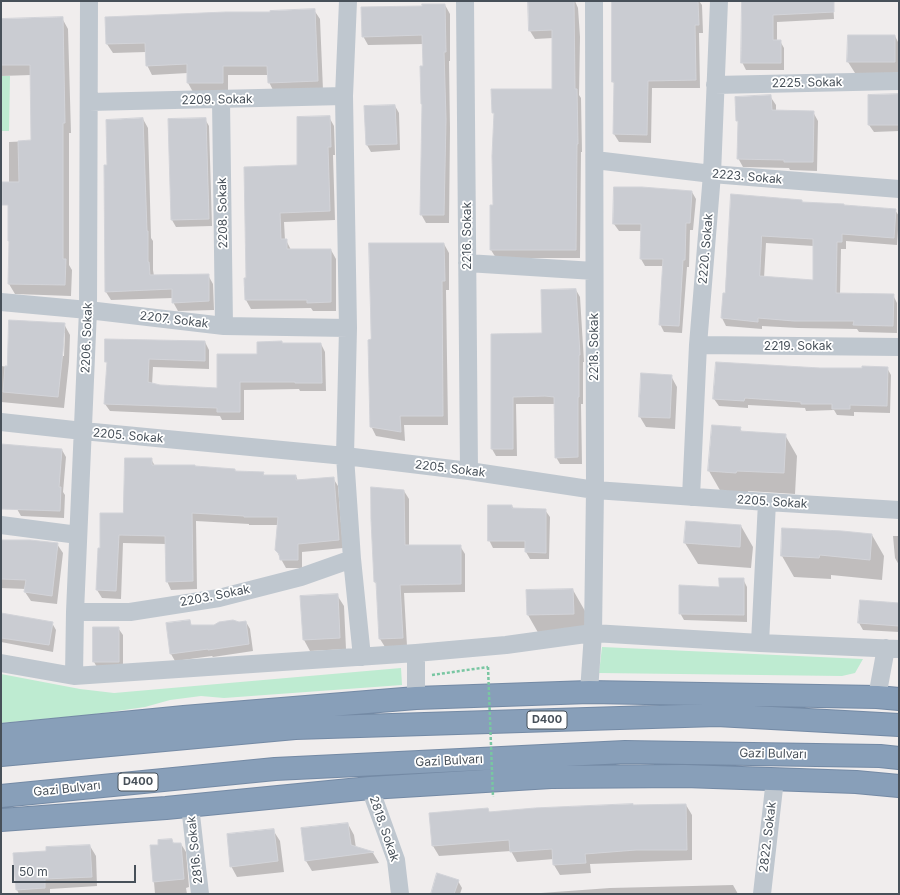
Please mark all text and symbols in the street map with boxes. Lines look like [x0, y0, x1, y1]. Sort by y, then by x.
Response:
street label: 2225. Sokak [772, 75, 842, 91]
street label: 2209. Sokak [181, 92, 253, 108]
street label: 2223. Sokak [711, 167, 783, 187]
street label: 2208. Sokak [215, 177, 231, 249]
street label: 2216. Sokak [460, 202, 474, 270]
street label: 2220. Sokak [696, 213, 716, 285]
street label: 2206. Sokak [79, 302, 95, 374]
street label: 2207. Sokak [139, 309, 209, 331]
street label: 2218. Sokak [587, 313, 601, 381]
street label: 2219. Sokak [764, 339, 832, 353]
street label: 2205. Sokak [92, 426, 164, 446]
street label: 2205. Sokak [414, 458, 486, 480]
street label: 2205. Sokak [736, 492, 808, 512]
street label: 2203. Sokak [179, 582, 251, 610]
road number: D400 [527, 711, 567, 729]
street label: Gazi Bulvarı [739, 746, 807, 762]
street label: Gazi Bulvarı [415, 752, 483, 770]
road number: D400 [118, 773, 158, 791]
street label: Gazi Bulvarı [33, 778, 101, 800]
street label: 2818. Sokak [366, 794, 402, 864]
street label: 2822. Sokak [757, 801, 779, 873]
street label: 2816. Sokak [184, 815, 206, 885]
scale bar [14, 857, 138, 883]
text: 50 m [19, 864, 48, 879]

